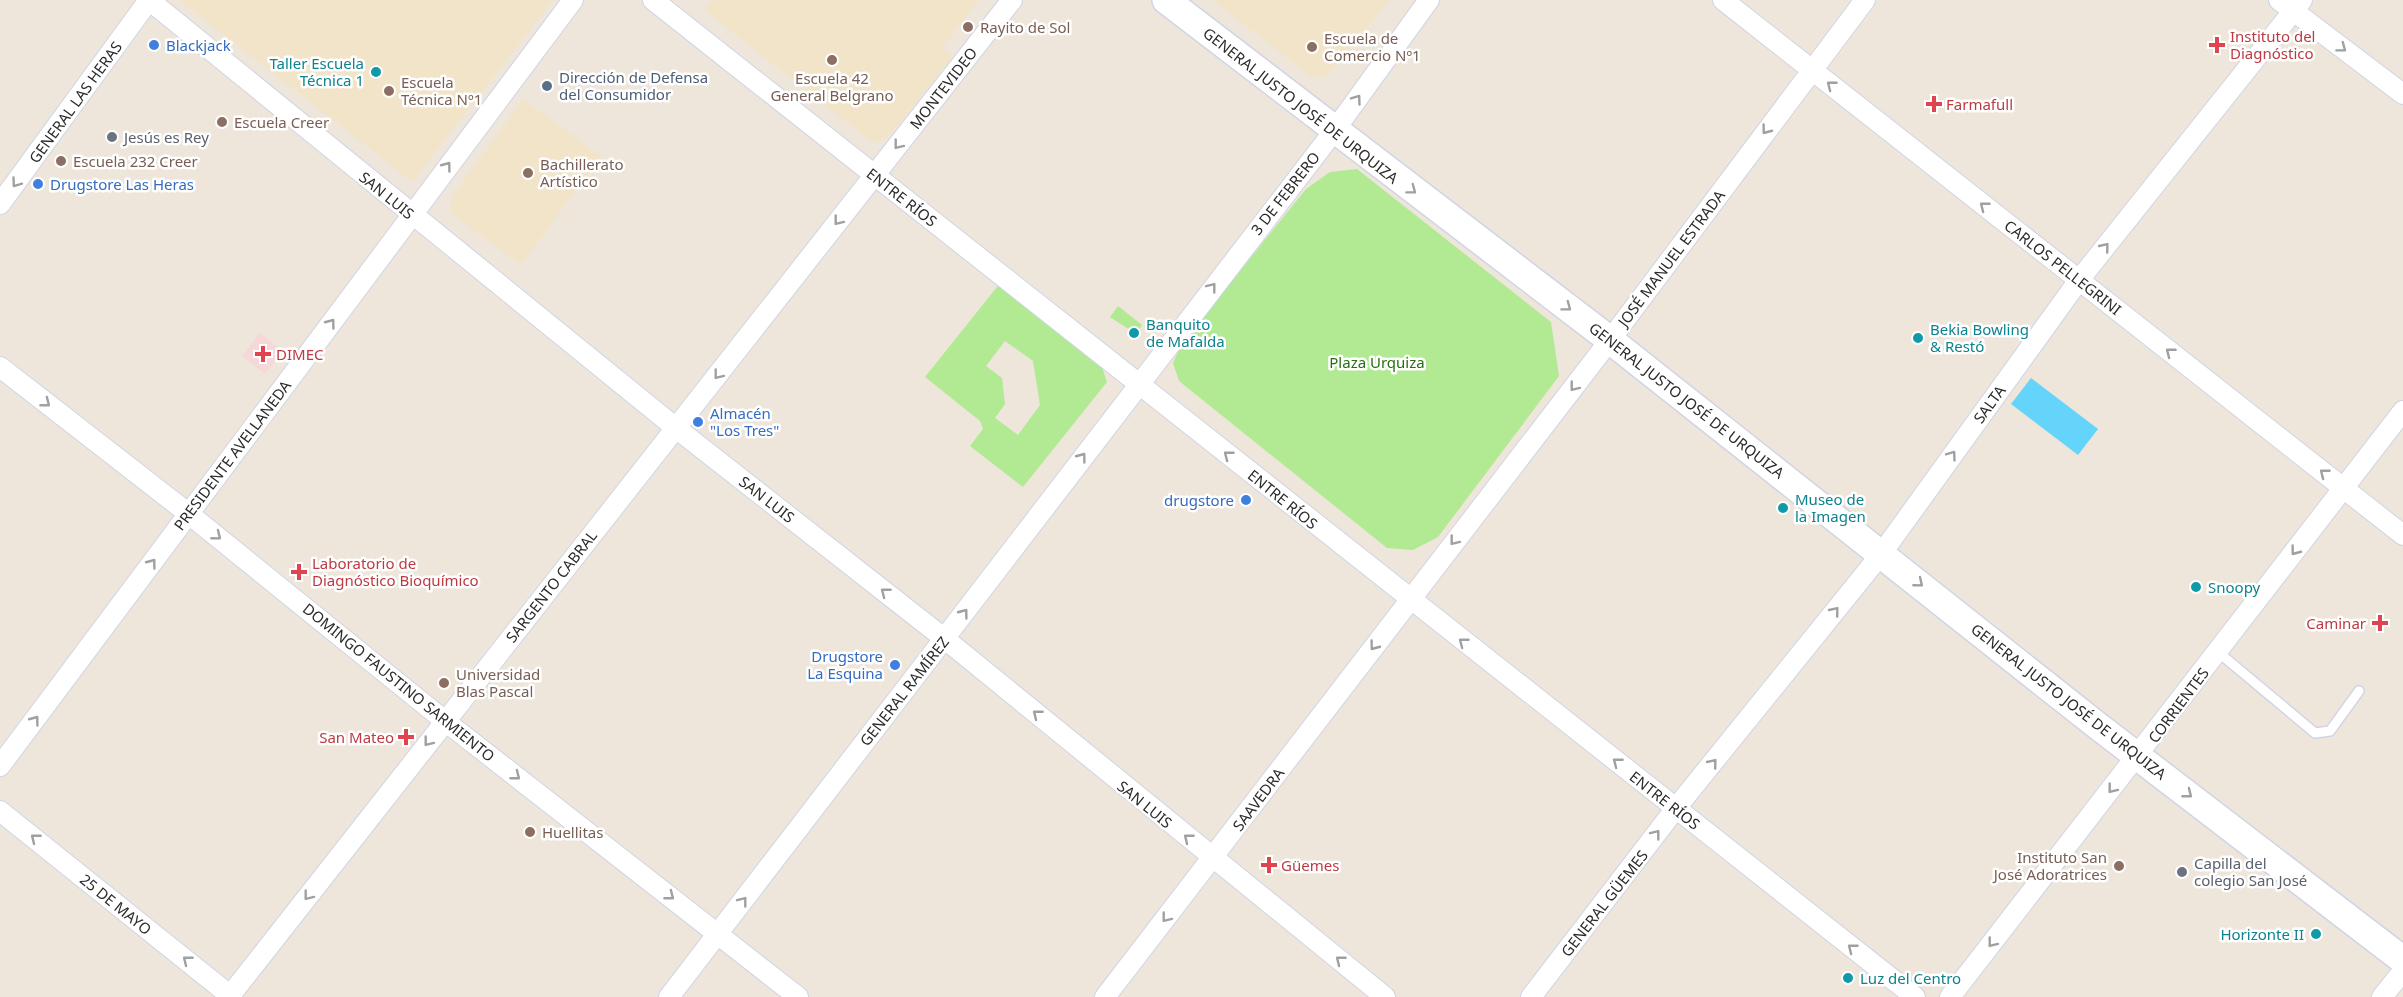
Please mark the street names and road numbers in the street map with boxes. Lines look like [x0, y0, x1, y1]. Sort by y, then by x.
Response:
street label: GENERAL JUSTO JOSÉ DE URQUIZA [1199, 23, 1403, 188]
street label: GENERAL LAS HERAS [24, 37, 126, 167]
street label: MONTEVIDEO [905, 43, 981, 133]
street label: 3 DE FEBRERO [1246, 147, 1324, 239]
street label: ENTRE RÍOS [863, 163, 941, 231]
street label: SAN LUIS [355, 167, 419, 223]
street label: JOSÉ MANUEL ESTRADA [1612, 185, 1729, 332]
street label: CARLOS PELLEGRINI [2000, 215, 2126, 319]
street label: GENERAL JUSTO JOSÉ DE URQUIZA [1585, 318, 1789, 483]
street label: PRESIDENTE AVELLANEDA [169, 376, 295, 534]
street label: SALTA [1968, 381, 2010, 427]
street label: ENTRE RÍOS [1244, 465, 1322, 533]
street label: SAN LUIS [735, 471, 799, 527]
street label: SARGENTO CABRAL [501, 526, 601, 646]
street label: DOMINGO FAUSTINO SARMIENTO [299, 598, 499, 766]
street label: GENERAL JUSTO JOSÉ DE URQUIZA [1967, 619, 2171, 784]
street label: GENERAL RAMÍREZ [855, 632, 953, 750]
street label: CORRIENTES [2143, 663, 2213, 747]
street label: SAAVEDRA [1228, 763, 1289, 835]
street label: ENTRE RÍOS [1626, 766, 1704, 834]
street label: SAN LUIS [1113, 776, 1177, 832]
street label: GENERAL GÜEMES [1556, 846, 1652, 960]
street label: 25 DE MAYO [76, 869, 156, 939]

